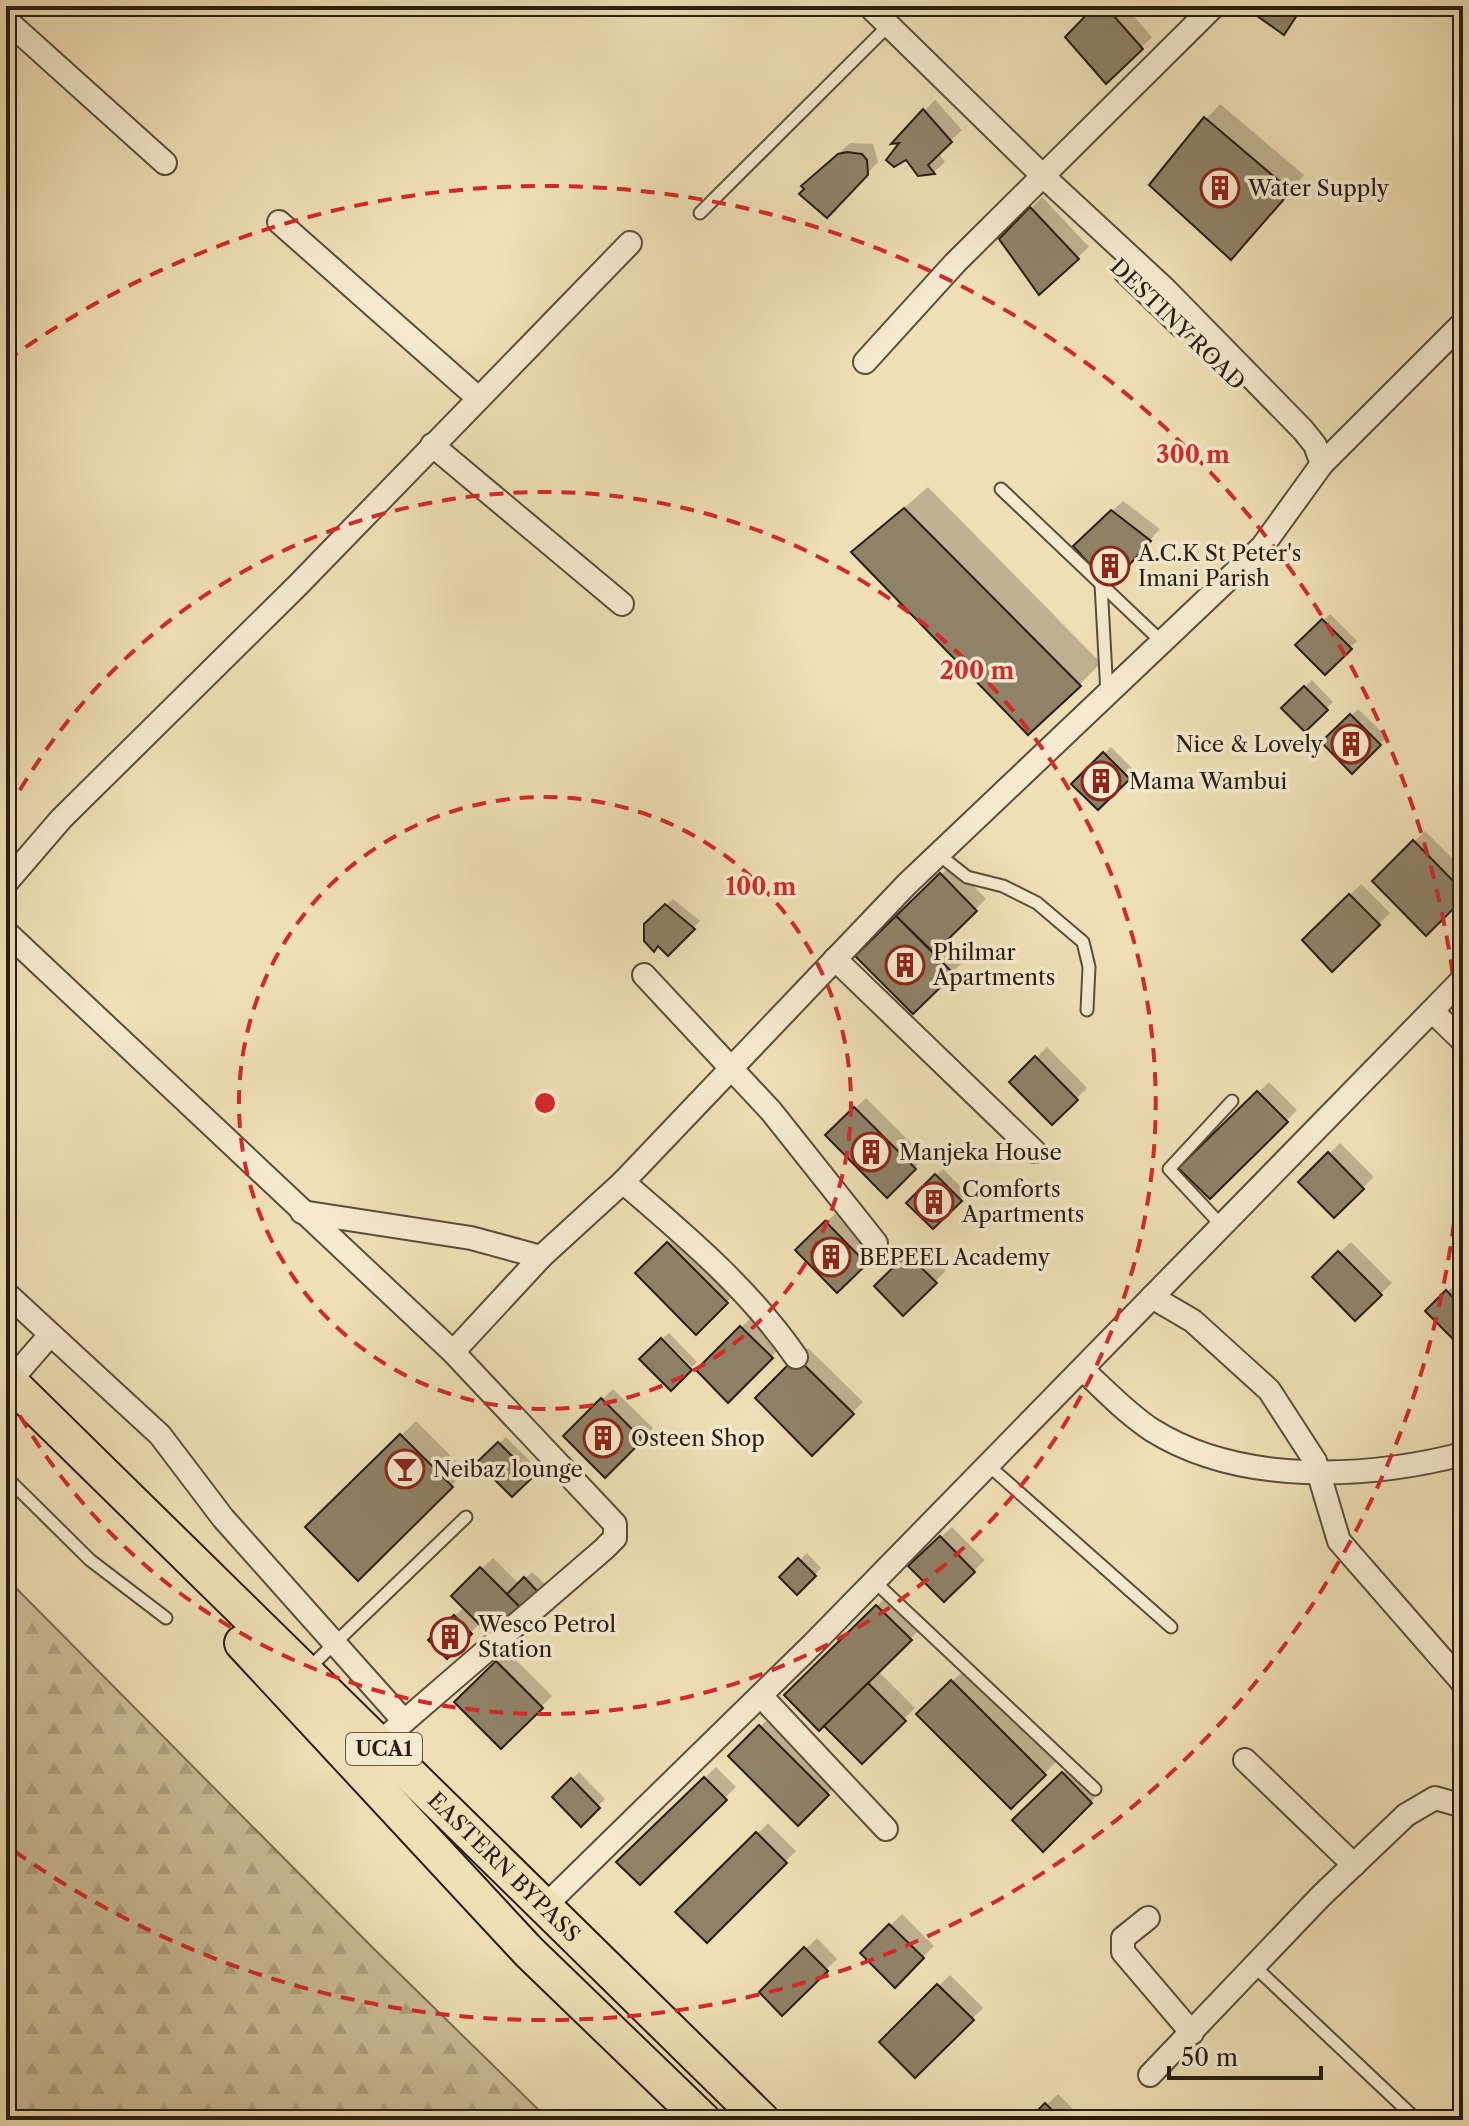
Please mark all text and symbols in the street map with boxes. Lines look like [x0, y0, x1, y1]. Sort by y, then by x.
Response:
building icon: Water Supply [1199, 167, 1241, 209]
place label: Water Supply [1247, 175, 1390, 202]
street label: DESTINY ROAD [1105, 253, 1251, 396]
text: 300 m [1156, 440, 1230, 469]
place label: A.C.K St Peter's Imani Parish [1137, 540, 1301, 592]
building icon: A.C.K St Peter's Imani Parish [1089, 545, 1131, 587]
text: 200 m [940, 656, 1014, 685]
building icon: Nice & Lovely [1330, 723, 1372, 765]
place label: Nice & Lovely [1176, 731, 1324, 758]
building icon: Mama Wambui [1080, 760, 1122, 802]
place label: Mama Wambui [1129, 768, 1288, 795]
text: 100 m [725, 872, 797, 901]
place label: Philmar Apartments [932, 939, 1055, 991]
building icon: Philmar Apartments [884, 944, 926, 986]
centre of rings [531, 1089, 559, 1117]
building icon: Manjeka House [850, 1131, 892, 1173]
place label: Manjeka House [899, 1139, 1062, 1166]
place label: Comforts Apartments [961, 1176, 1084, 1228]
building icon: Comforts Apartments [913, 1181, 955, 1223]
building icon: BEPEEL Academy [810, 1236, 852, 1278]
place label: BEPEEL Academy [859, 1244, 1051, 1271]
building icon: Osteen Shop [582, 1417, 624, 1459]
place label: Osteen Shop [631, 1425, 765, 1452]
bar icon: Neibaz lounge [384, 1448, 426, 1490]
place label: Neibaz lounge [433, 1456, 583, 1483]
place label: Wesco Petrol Station [477, 1611, 617, 1663]
building icon: Wesco Petrol Station [429, 1616, 471, 1658]
road number: UCA1 [346, 1733, 422, 1765]
street label: EASTERN BYPASS [422, 1787, 586, 1948]
scale bar [1169, 2030, 1321, 2080]
text: 50 m [1181, 2043, 1238, 2072]

